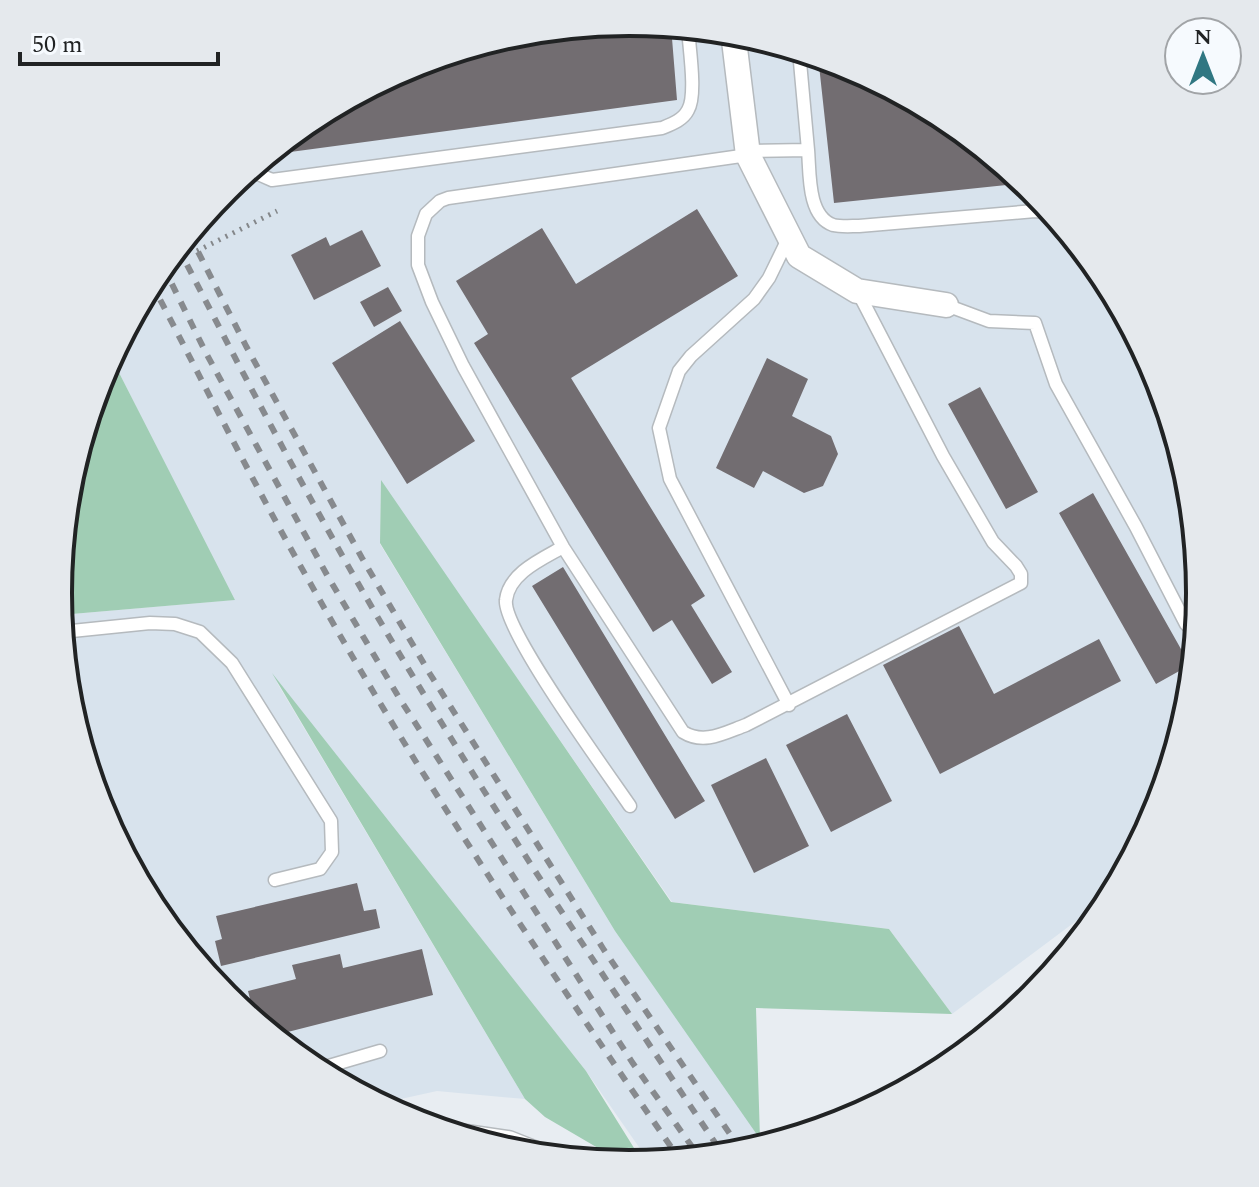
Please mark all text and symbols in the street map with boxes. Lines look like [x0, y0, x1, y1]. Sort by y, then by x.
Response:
scale bar [20, 16, 218, 66]
north arrow [1163, 16, 1243, 96]
text: N [1194, 21, 1212, 54]
text: 50 m [32, 27, 83, 63]

